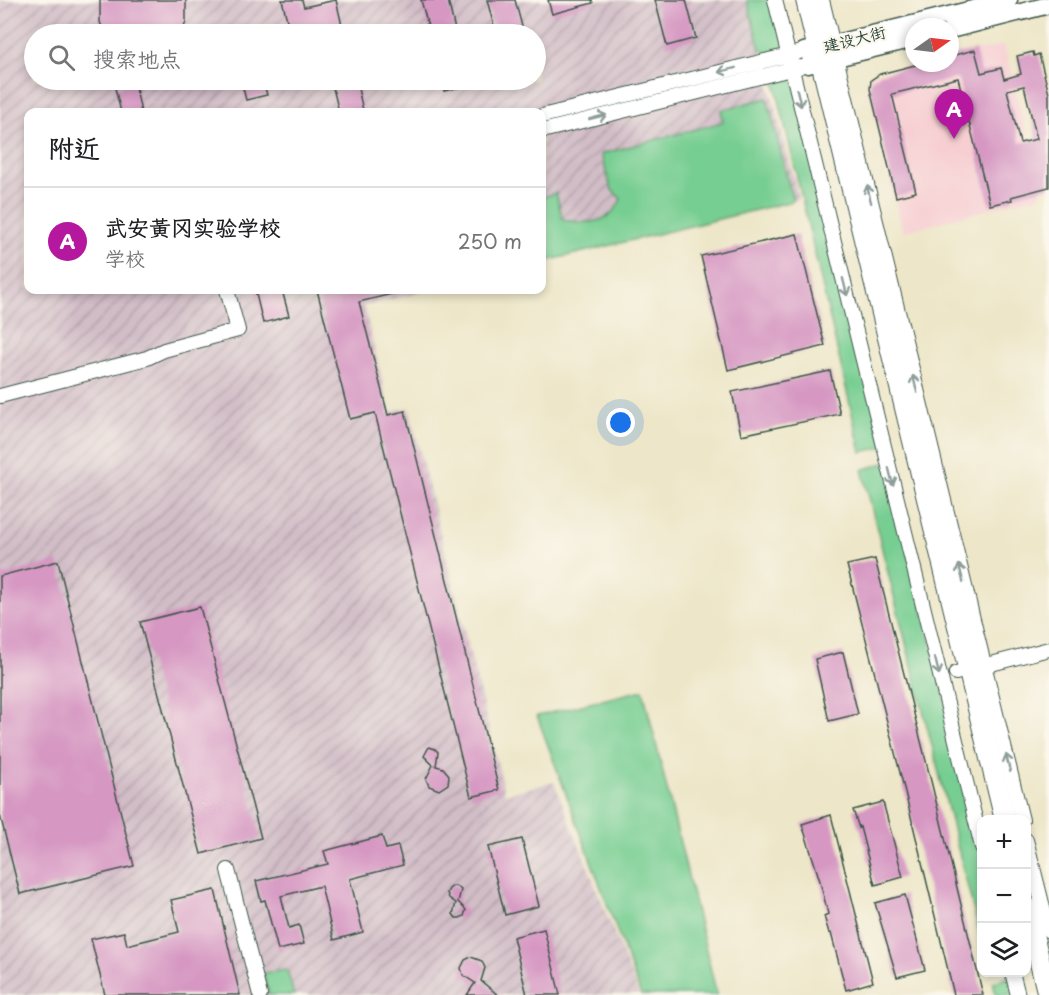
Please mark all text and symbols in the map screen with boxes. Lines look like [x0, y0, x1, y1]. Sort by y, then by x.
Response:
north arrow [905, 18, 959, 72]
street label: 建设大街 [820, 19, 888, 57]
search box [24, 24, 546, 90]
icon: search [45, 41, 78, 74]
text: 搜索地点 [93, 41, 181, 74]
one-way arrow [718, 64, 737, 76]
one-way arrow [793, 88, 805, 107]
pin: A [934, 90, 974, 139]
one-way arrow [588, 111, 607, 123]
text: 附近 [48, 128, 100, 167]
one-way arrow [863, 185, 875, 204]
text: 武安黄冈实验学校 [105, 210, 281, 243]
text: A [60, 226, 75, 256]
text: 250 m [458, 226, 522, 256]
text: 学校 [105, 243, 145, 273]
one-way arrow [839, 277, 851, 296]
one-way arrow [909, 375, 921, 394]
your location [606, 408, 635, 437]
one-way arrow [885, 467, 897, 486]
one-way arrow [955, 564, 967, 583]
one-way arrow [932, 656, 944, 675]
one-way arrow [1001, 753, 1013, 772]
map controls [977, 815, 1031, 977]
button: + [977, 815, 1031, 869]
button: − [977, 869, 1031, 923]
button: layers [977, 923, 1031, 977]

